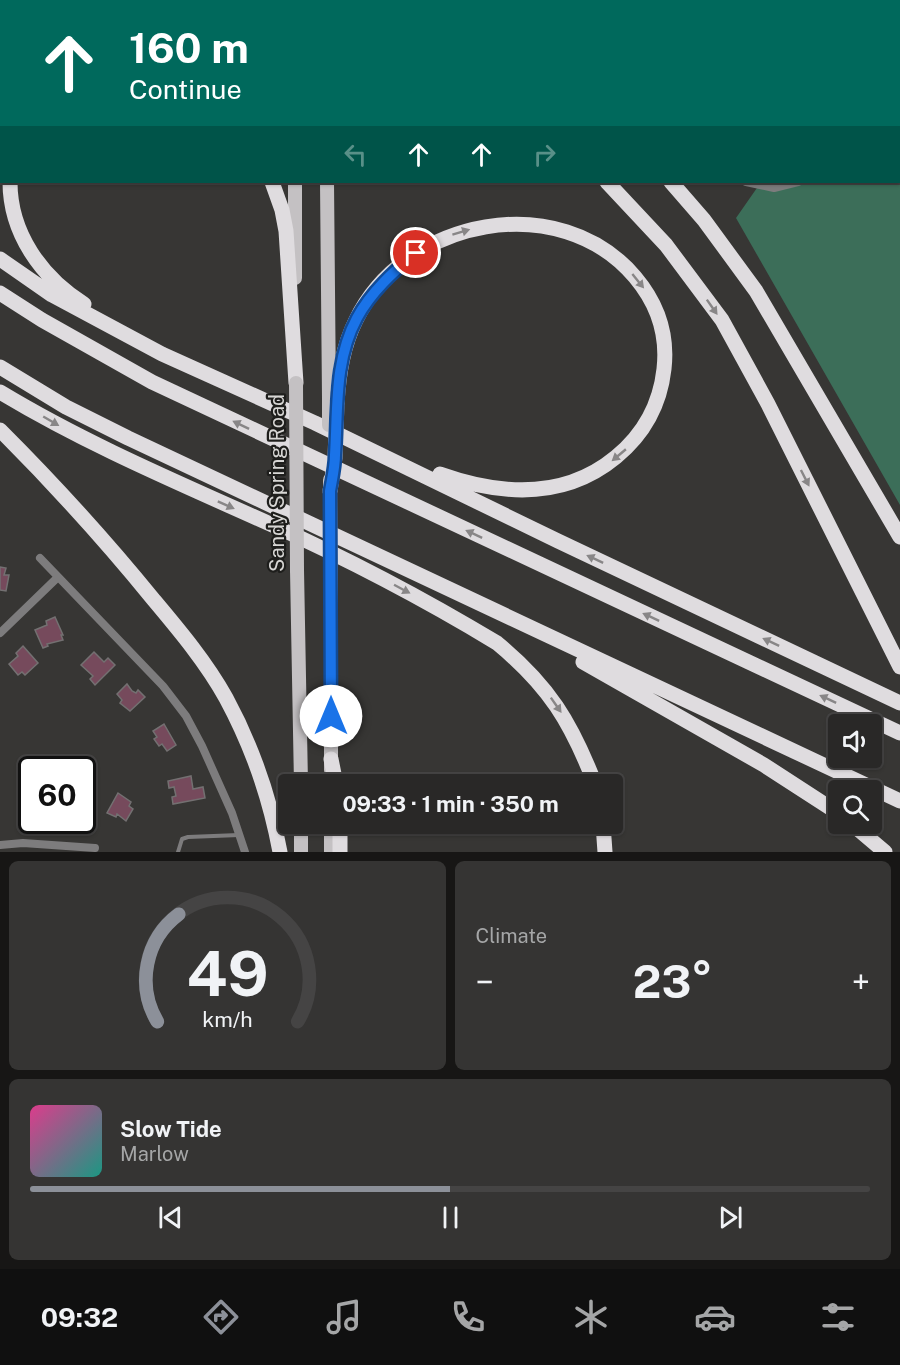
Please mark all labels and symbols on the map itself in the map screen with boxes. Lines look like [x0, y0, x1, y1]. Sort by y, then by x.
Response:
pin [390, 227, 441, 278]
one-way arrow [452, 227, 470, 236]
one-way arrow [631, 273, 644, 289]
one-way arrow [706, 298, 718, 314]
street label: Sandy Spring Road [265, 394, 289, 572]
one-way arrow [43, 416, 60, 426]
one-way arrow [232, 421, 249, 430]
one-way arrow [611, 448, 626, 460]
one-way arrow [801, 469, 810, 486]
one-way arrow [218, 500, 236, 510]
one-way arrow [466, 530, 483, 539]
one-way arrow [586, 554, 603, 563]
one-way arrow [394, 584, 411, 594]
one-way arrow [643, 612, 660, 621]
one-way arrow [763, 637, 780, 646]
position arrow [299, 684, 363, 748]
one-way arrow [819, 695, 836, 704]
one-way arrow [550, 697, 562, 713]
speed limit sign: 60 [18, 756, 96, 834]

